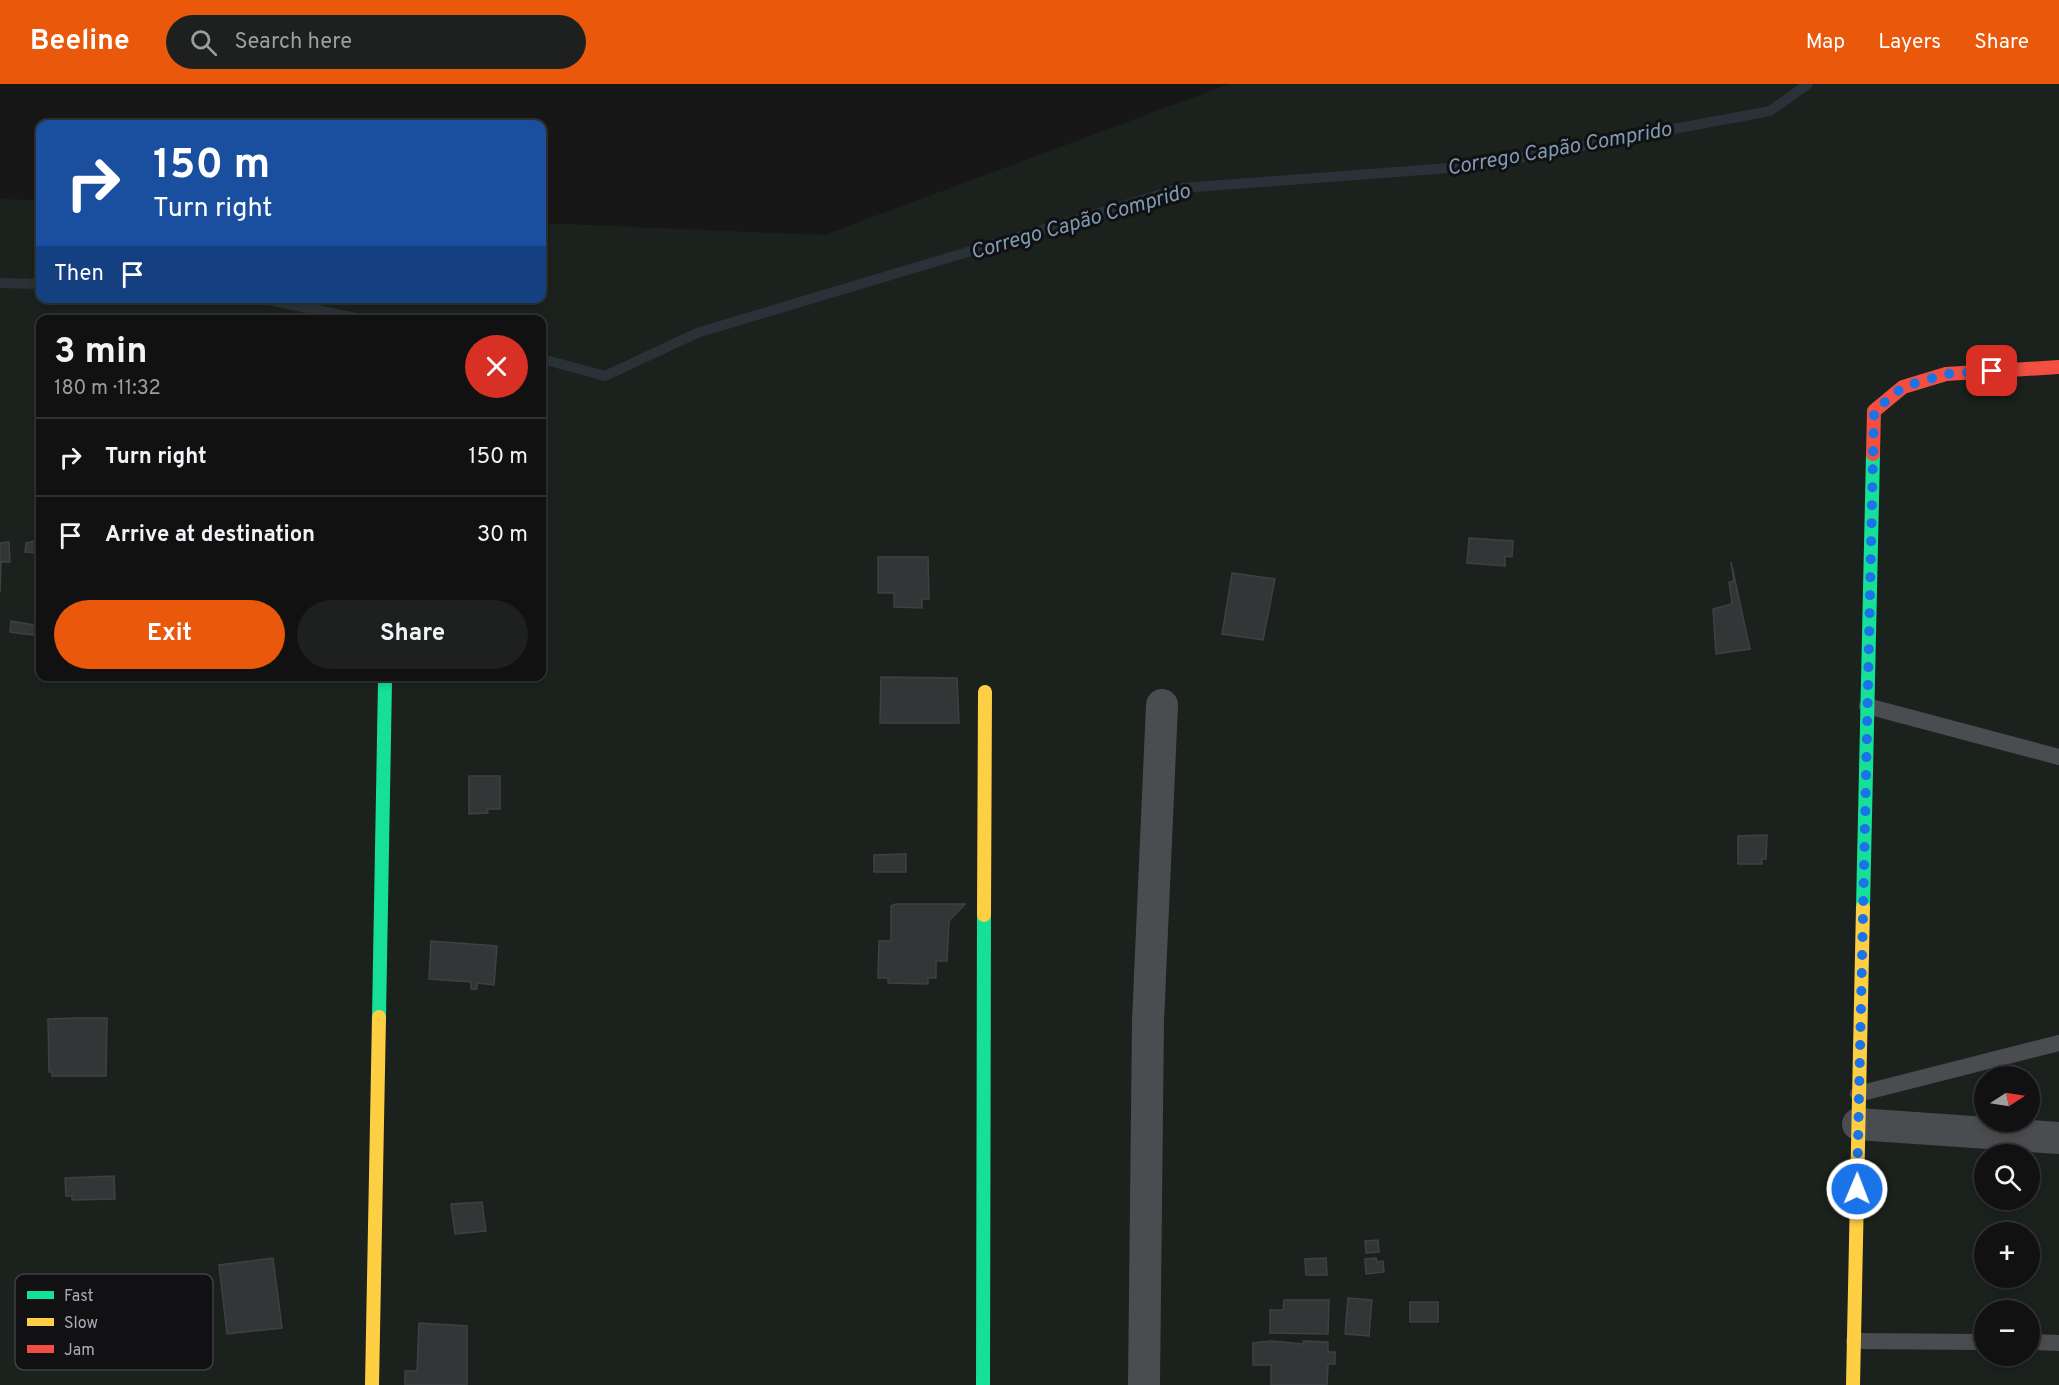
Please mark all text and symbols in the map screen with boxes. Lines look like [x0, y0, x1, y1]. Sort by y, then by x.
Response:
search box [166, 15, 586, 69]
text: Beeline [30, 24, 130, 60]
icon: search [187, 26, 220, 59]
text: Search here [235, 29, 352, 56]
text: Map [1806, 29, 1845, 56]
text: Layers [1878, 29, 1941, 56]
text: Share [1974, 29, 2029, 56]
water label: Corrego Capão Comprido [1445, 116, 1674, 183]
text: 150 m [153, 140, 270, 193]
icon: right [54, 144, 132, 222]
water label: Corrego Capão Comprido [967, 178, 1194, 267]
text: Turn right [153, 192, 272, 226]
icon: arrive [116, 258, 149, 291]
text: Then [54, 261, 104, 288]
text: 3 min [54, 330, 148, 376]
button: close [465, 335, 528, 398]
pin [1966, 345, 2017, 396]
icon: arrive [1975, 354, 2008, 387]
text: 180 m · 11:32 [54, 376, 161, 402]
icon: right [54, 441, 87, 474]
text: Turn right [105, 444, 207, 471]
text: 150 m [468, 444, 528, 471]
icon: arrive [54, 519, 87, 552]
text: Arrive at destination [105, 522, 315, 549]
text: 30 m [477, 522, 528, 549]
button: Exit [54, 600, 285, 669]
button: Share [297, 600, 528, 669]
north arrow [1974, 1066, 2040, 1132]
map controls [1974, 1066, 2040, 1366]
button: search [1974, 1144, 2040, 1210]
position arrow [1825, 1157, 1889, 1221]
button: + [1974, 1222, 2040, 1288]
legend [15, 1274, 213, 1370]
text: Fast [64, 1287, 94, 1307]
button: − [1974, 1300, 2040, 1366]
text: Slow [64, 1314, 98, 1334]
text: Jam [64, 1341, 95, 1361]

